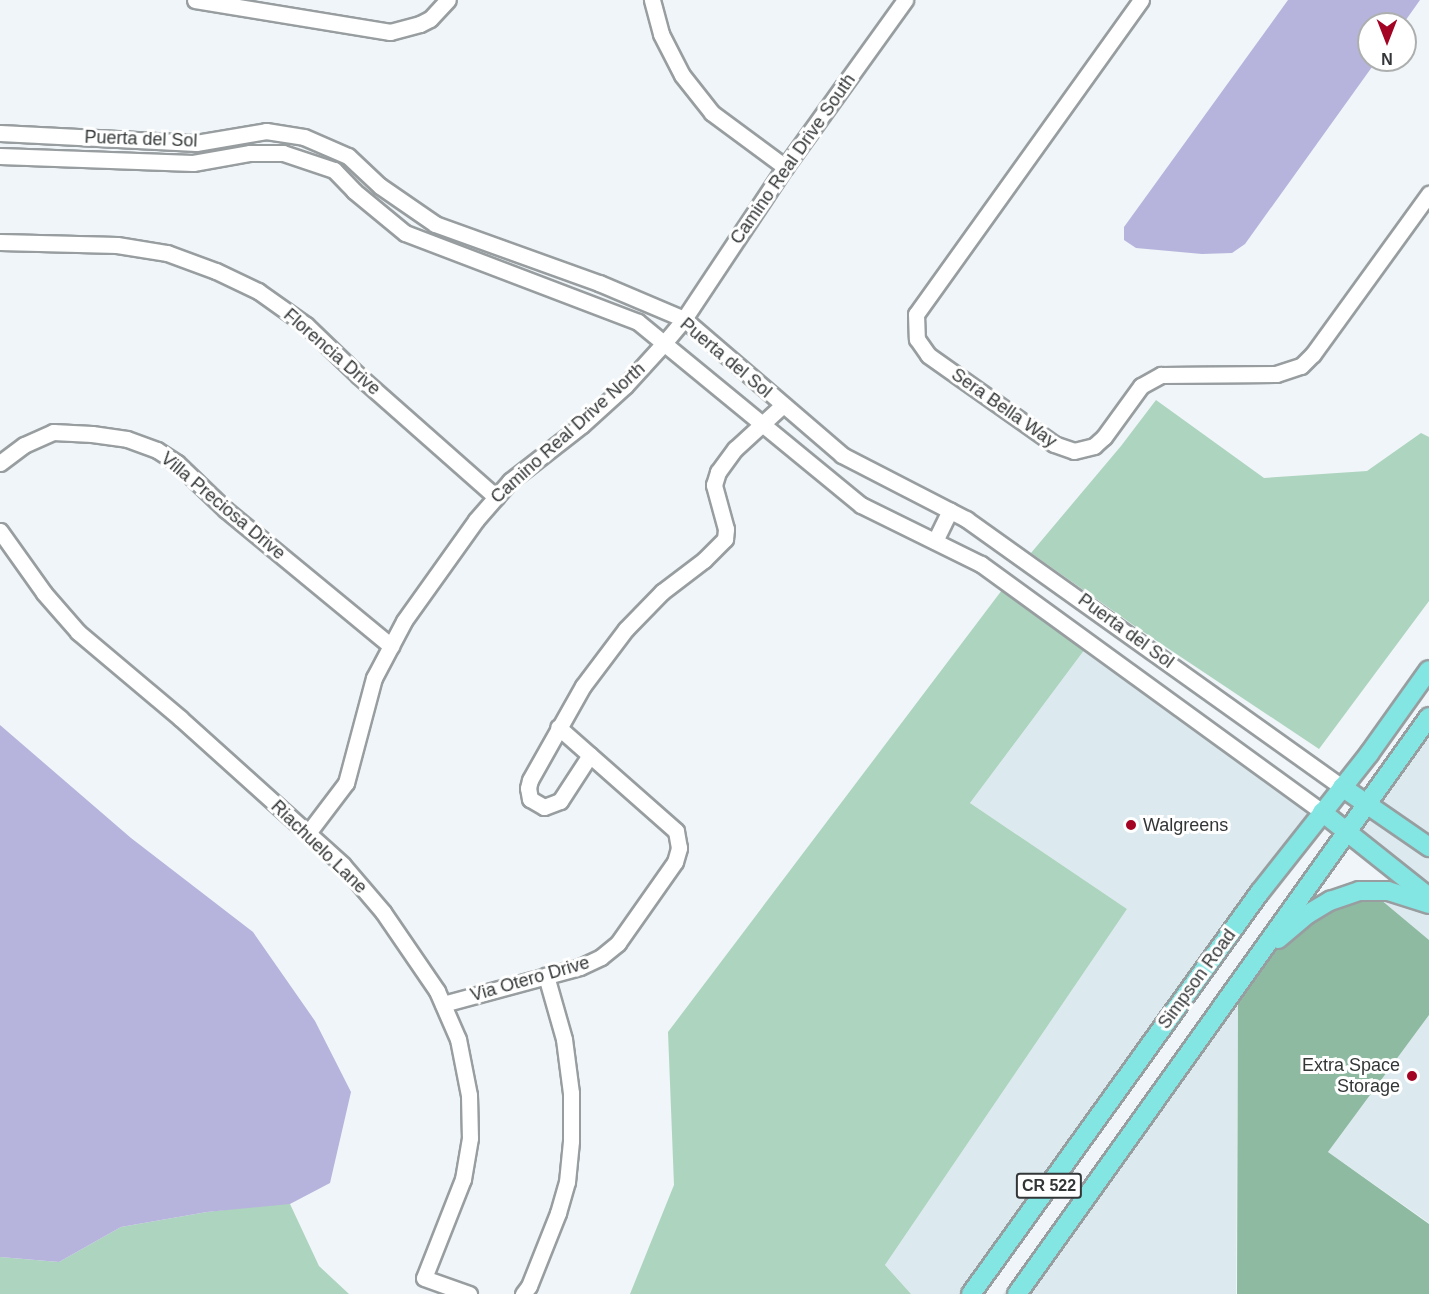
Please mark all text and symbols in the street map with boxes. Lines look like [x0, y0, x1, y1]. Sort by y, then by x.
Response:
north arrow [1357, 12, 1417, 72]
text: N [1381, 50, 1393, 67]
street label: Camino Real Drive South [726, 70, 860, 248]
street label: Puerta del Sol [84, 126, 198, 152]
street label: Florencia Drive [279, 304, 385, 400]
street label: Puerta del Sol [676, 313, 776, 403]
street label: Camino Real Drive North [486, 358, 650, 508]
street label: Sera Bella Way [947, 364, 1061, 452]
street label: Villa Preciosa Drive [156, 448, 290, 564]
street label: Puerta del Sol [1074, 589, 1178, 673]
street label: Riachuelo Lane [267, 796, 371, 898]
place label: Walgreens [1143, 814, 1228, 836]
marker: Walgreens [1124, 818, 1138, 832]
street label: Simpson Road [1154, 925, 1240, 1033]
street label: Via Otero Drive [468, 952, 592, 1006]
place label: Extra Space Storage [1302, 1055, 1400, 1098]
marker: Extra Space Storage [1405, 1069, 1419, 1083]
road number: CR 522 [1014, 1173, 1084, 1199]

